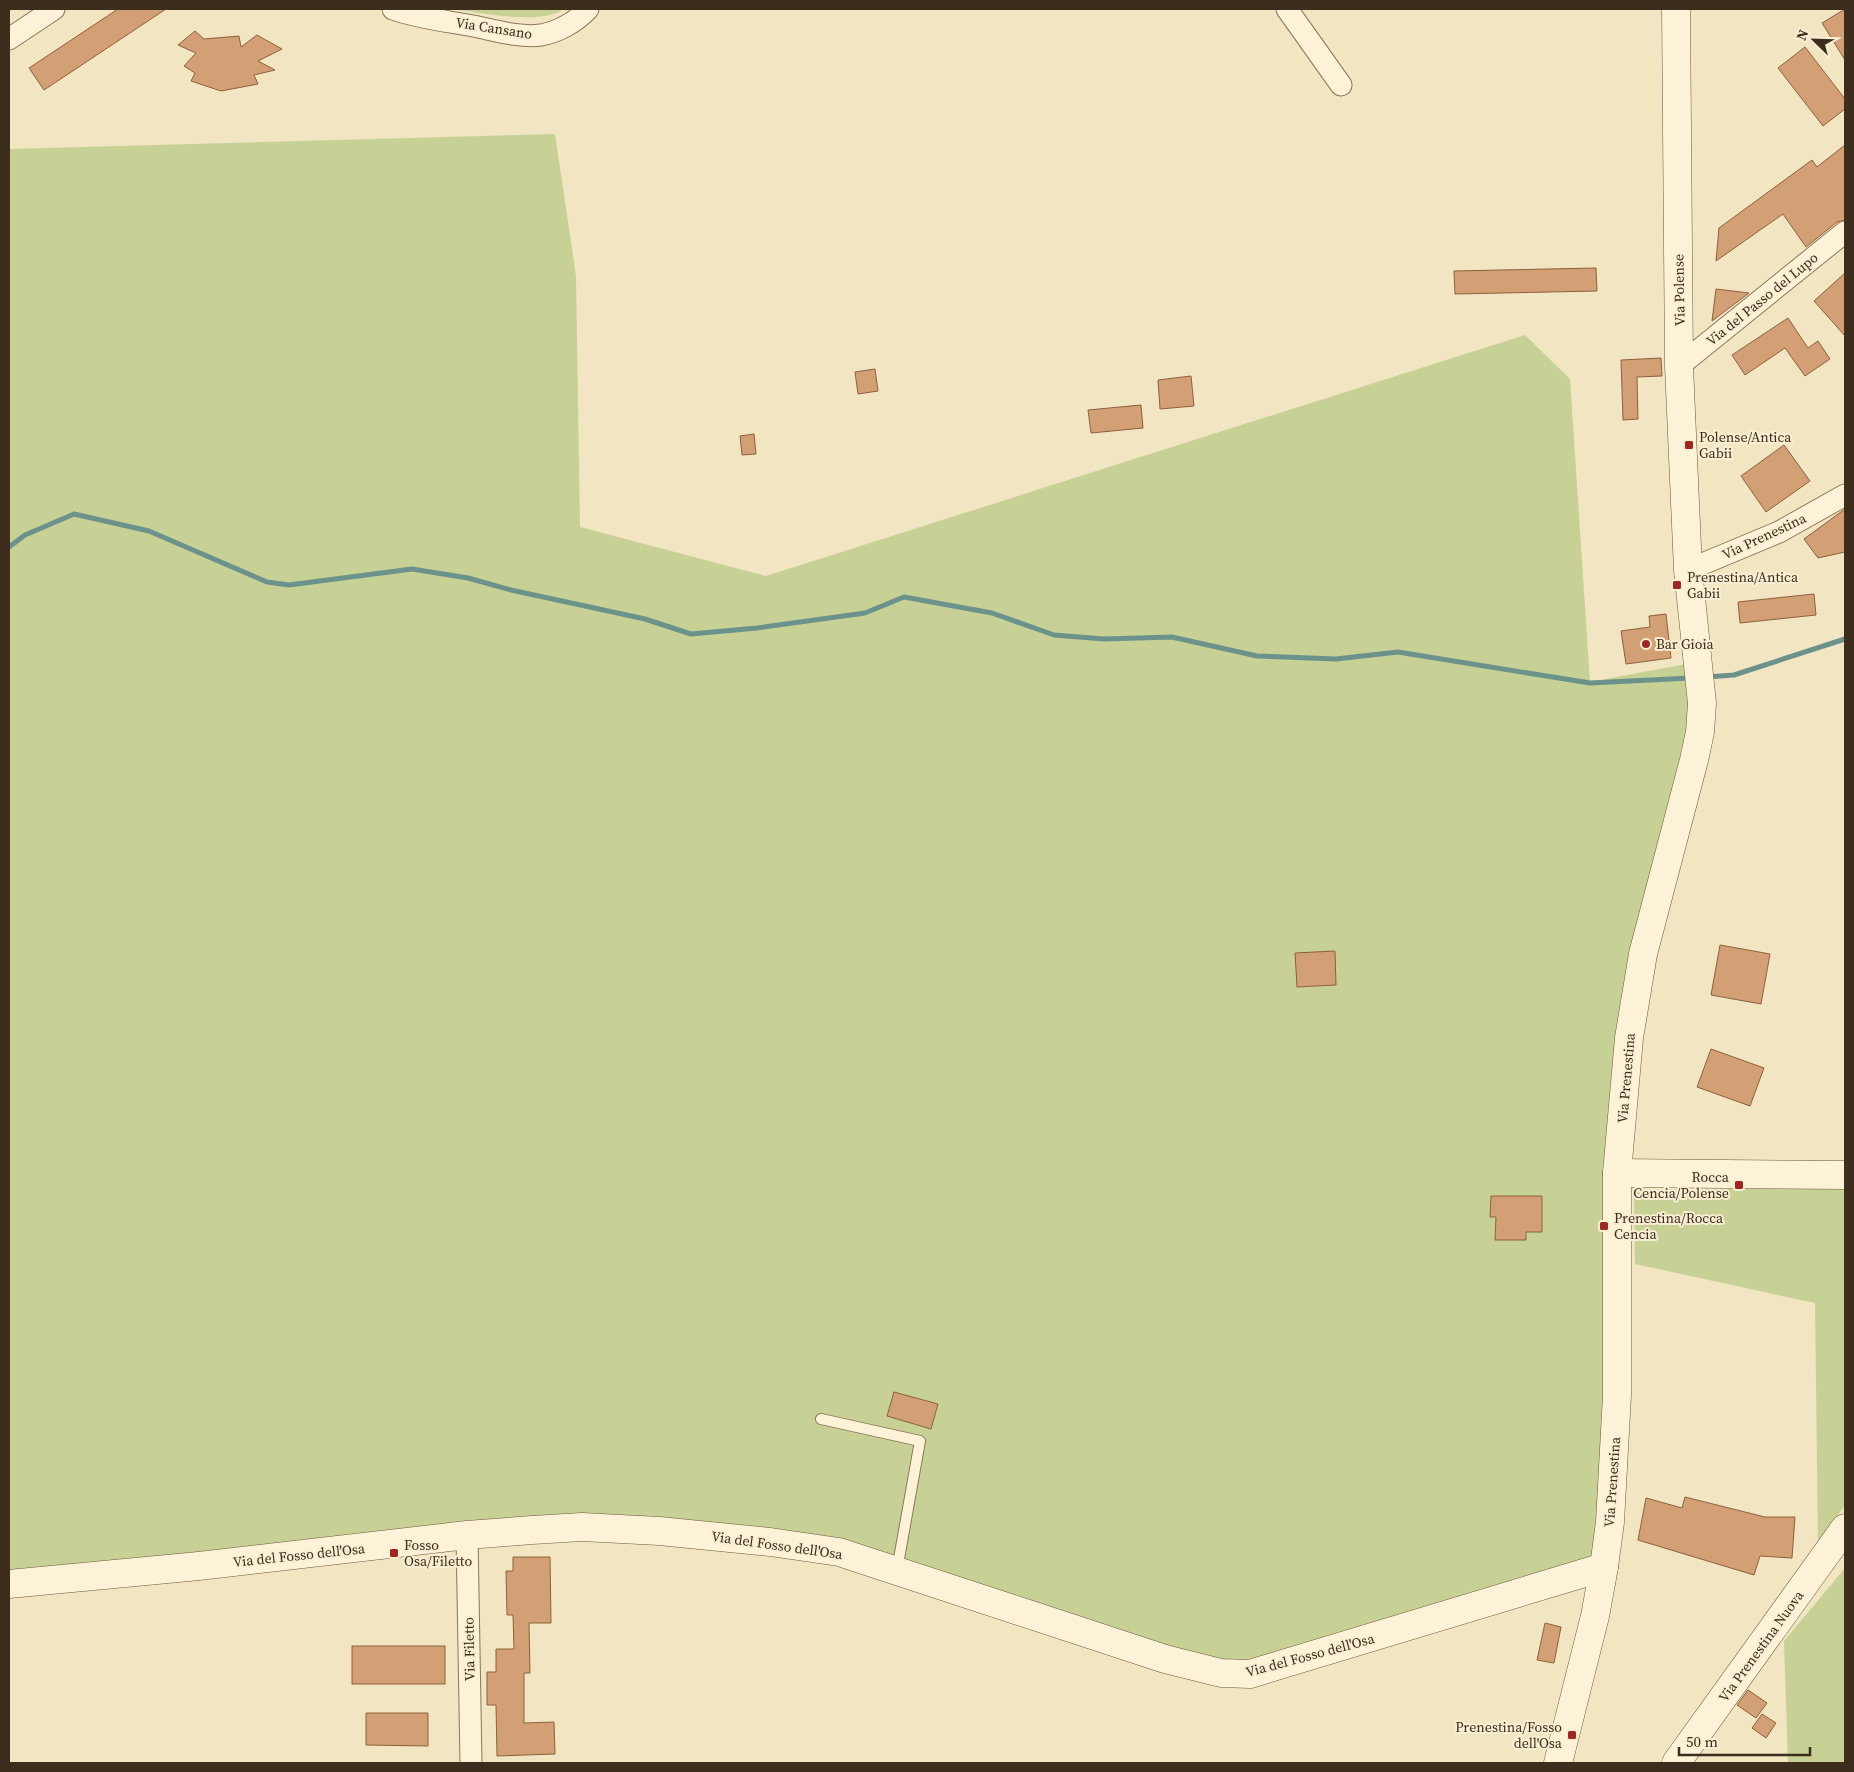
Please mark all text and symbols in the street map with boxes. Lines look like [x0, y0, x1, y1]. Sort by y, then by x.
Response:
street label: Via Cansano [454, 12, 534, 44]
north arrow [1789, 15, 1839, 65]
text: N [1791, 26, 1813, 44]
street label: Via del Passo del Lupo [1702, 247, 1822, 350]
street label: Via Polense [1668, 254, 1690, 326]
place label: Polense/Antica Gabii [1699, 427, 1792, 463]
marker: Polense/Antica Gabii [1683, 439, 1695, 451]
street label: Via Prenestina [1719, 507, 1810, 564]
place label: Prenestina/Antica Gabii [1687, 567, 1799, 603]
marker: Prenestina/Antica Gabii [1671, 579, 1683, 591]
place label: Bar Gioia [1656, 634, 1715, 654]
marker: Bar Gioia [1640, 638, 1652, 650]
street label: Via Prenestina [1612, 1031, 1640, 1124]
place label: Rocca Cencia/Polense [1633, 1167, 1730, 1203]
marker: Rocca Cencia/Polense [1733, 1179, 1745, 1191]
place label: Prenestina/Rocca Cencia [1614, 1208, 1724, 1244]
marker: Prenestina/Rocca Cencia [1598, 1220, 1610, 1232]
street label: Via Prenestina [1599, 1435, 1625, 1528]
street label: Via del Fosso dell'Osa [710, 1526, 845, 1564]
place label: Fosso Osa/Filetto [404, 1535, 472, 1571]
street label: Via del Fosso dell'Osa [232, 1538, 367, 1572]
marker: Fosso Osa/Filetto [388, 1547, 400, 1559]
street label: Via Prenestina Nuova [1714, 1585, 1809, 1706]
street label: Via Filetto [458, 1617, 480, 1681]
street label: Via del Fosso dell'Osa [1243, 1628, 1377, 1682]
place label: Prenestina/Fosso dell'Osa [1455, 1717, 1563, 1753]
scale bar [1679, 1724, 1810, 1756]
marker: Prenestina/Fosso dell'Osa [1566, 1729, 1578, 1741]
text: 50 m [1686, 1731, 1718, 1752]

